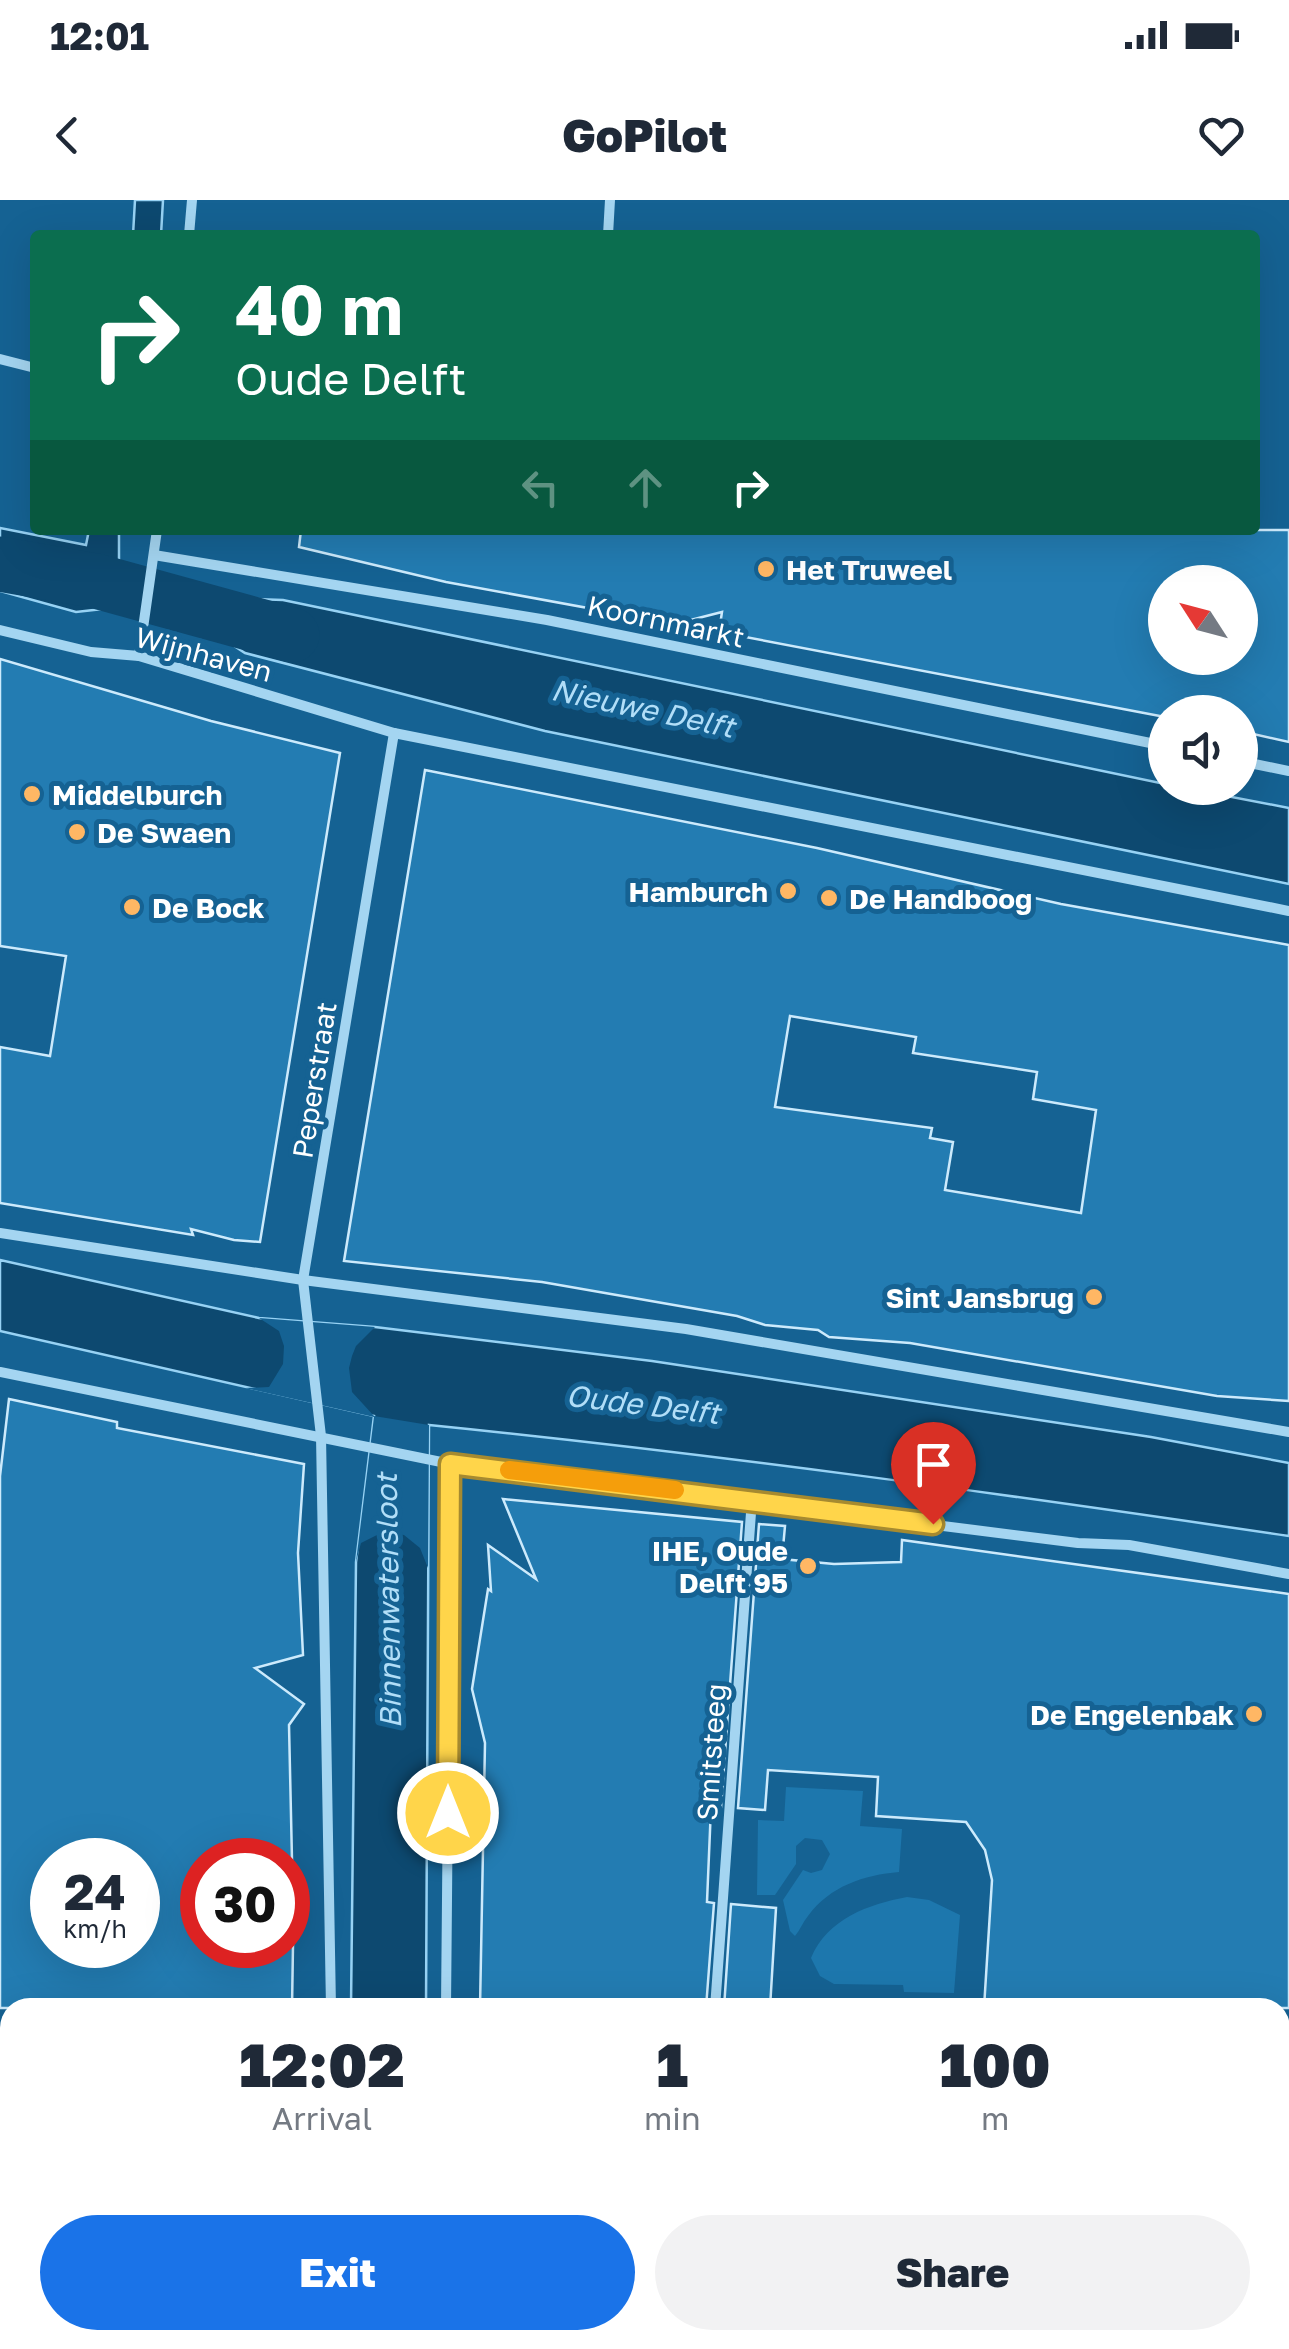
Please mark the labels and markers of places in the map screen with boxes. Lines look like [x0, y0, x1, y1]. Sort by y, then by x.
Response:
place label: Het Truweel [786, 553, 952, 586]
marker: Het Truweel [755, 558, 777, 580]
place label: Middelburch [52, 778, 222, 811]
marker: Middelburch [21, 783, 43, 805]
place label: De Swaen [97, 816, 231, 849]
marker: De Swaen [66, 821, 88, 843]
place label: Hamburch [629, 875, 768, 908]
marker: Hamburch [777, 880, 799, 902]
place label: De Handboog [849, 882, 1032, 915]
marker: De Handboog [818, 887, 840, 909]
place label: De Bock [152, 891, 264, 924]
marker: De Bock [121, 896, 143, 918]
place label: Sint Jansbrug [886, 1281, 1074, 1314]
marker: Sint Jansbrug [1083, 1286, 1105, 1308]
pin [891, 1422, 976, 1525]
place label: IHE, Oude Delft 95 [652, 1534, 788, 1599]
marker: IHE, Oude Delft 95 [797, 1555, 819, 1577]
place label: De Engelenbak [1030, 1698, 1234, 1731]
marker: De Engelenbak [1243, 1703, 1265, 1725]

